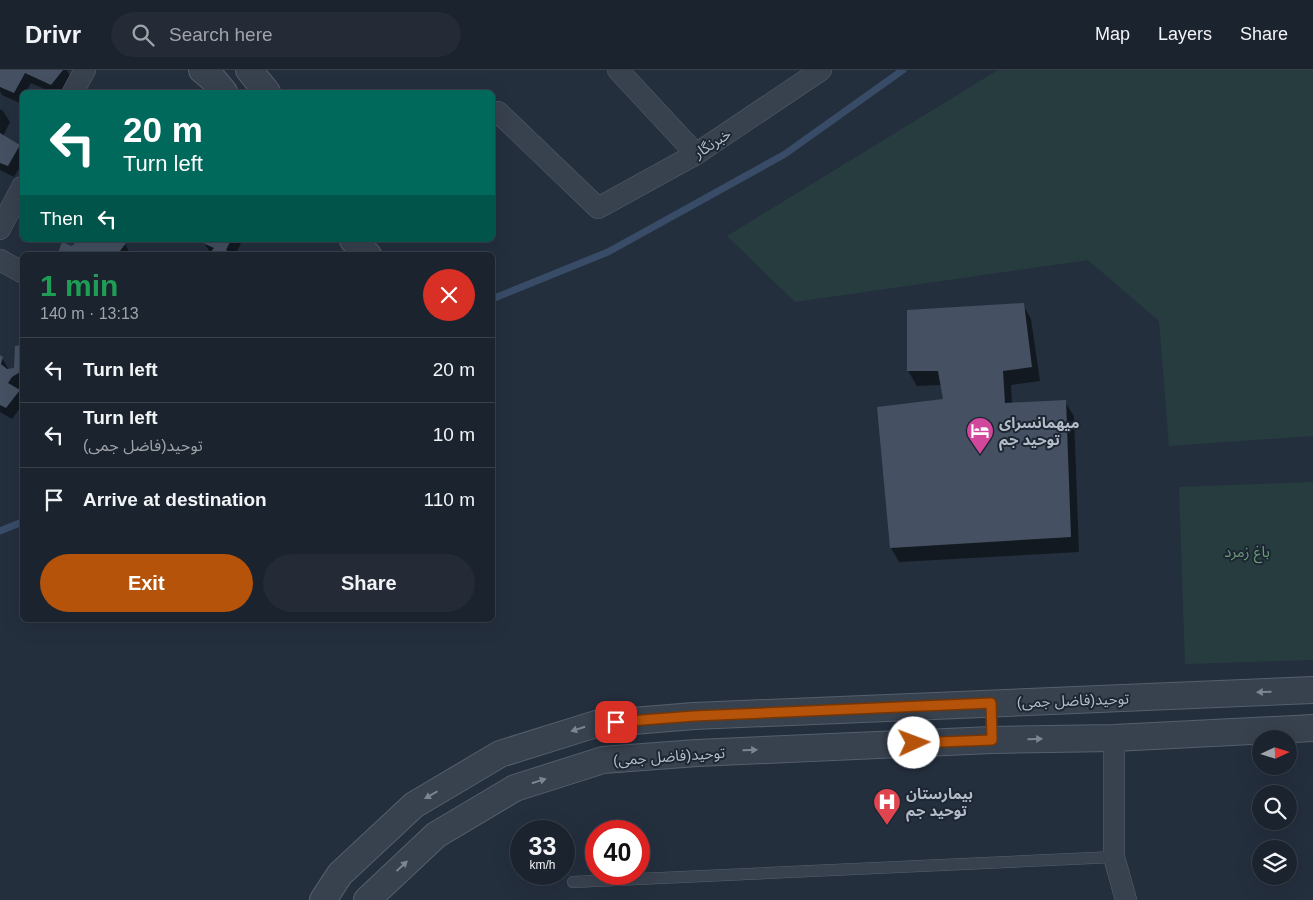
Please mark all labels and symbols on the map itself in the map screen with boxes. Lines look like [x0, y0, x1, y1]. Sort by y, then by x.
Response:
street label: خبرنگار [689, 125, 735, 163]
place label: میهمانسرای توحید جم [999, 414, 1079, 451]
hotel icon: میهمانسرای توحید جم [965, 416, 995, 455]
park label: باغ زمرد [1224, 543, 1270, 564]
one-way arrow [1256, 688, 1272, 696]
street label: توحید(فاضل جمی) [1017, 690, 1129, 711]
pin [595, 701, 637, 743]
position arrow [887, 716, 939, 768]
one-way arrow [571, 726, 586, 734]
north arrow [1252, 730, 1298, 775]
one-way arrow [1027, 735, 1043, 743]
street label: توحید(فاضل جمی) [612, 744, 726, 769]
one-way arrow [742, 746, 758, 754]
one-way arrow [531, 776, 546, 784]
place label: بیمارستان توحید جم [906, 785, 973, 822]
hospital icon: بیمارستان توحید جم [872, 787, 902, 826]
one-way arrow [424, 790, 437, 799]
speed limit sign: 40 [585, 820, 650, 885]
one-way arrow [396, 860, 408, 872]

